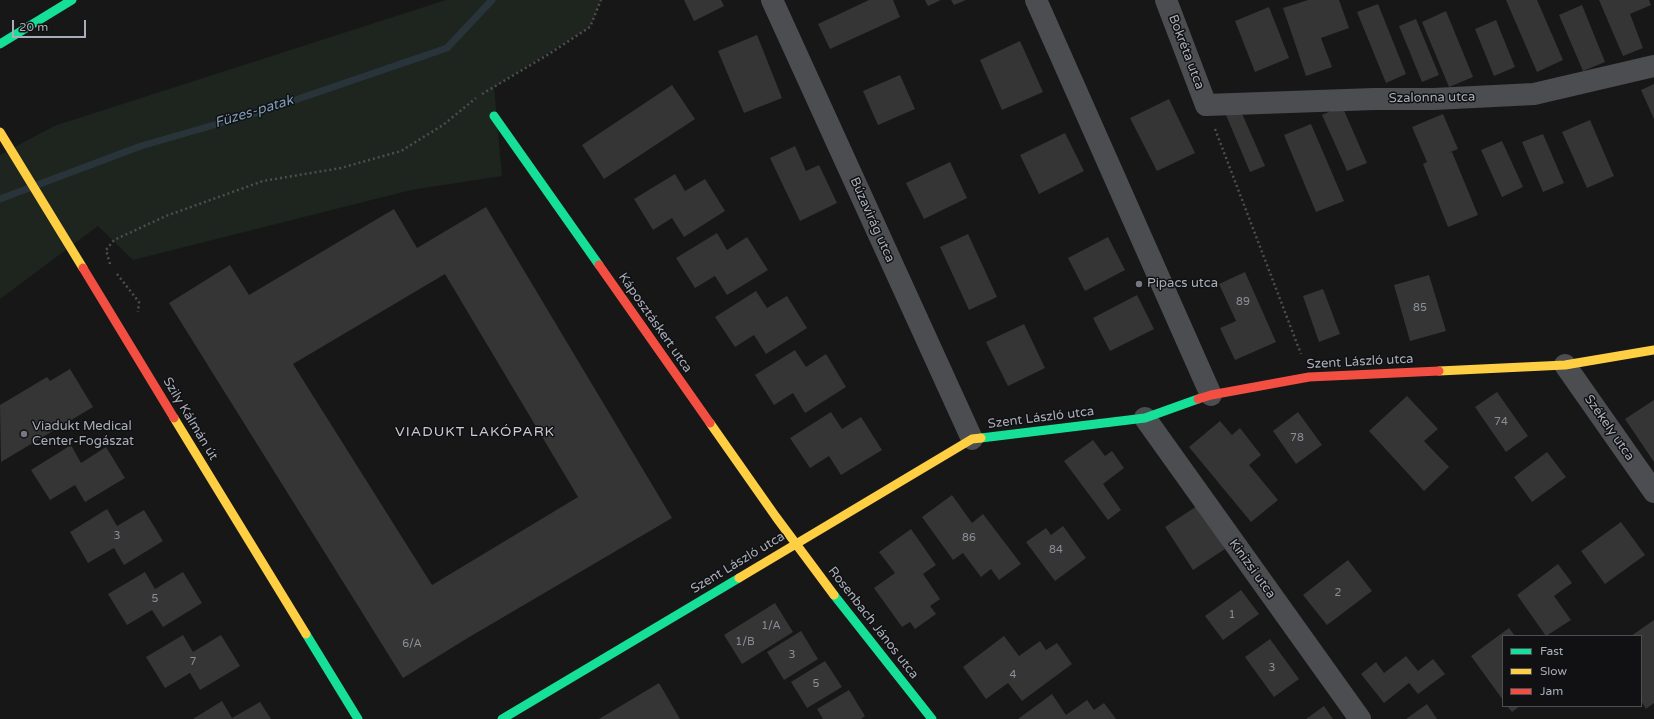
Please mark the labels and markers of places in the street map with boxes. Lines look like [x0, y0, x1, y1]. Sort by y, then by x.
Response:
place label: Pipacs utca [1147, 276, 1218, 292]
marker: Pipacs utca [1134, 279, 1144, 289]
place label: Viadukt Medical Center-Fogászat [32, 419, 134, 450]
marker: Viadukt Medical Center-Fogászat [19, 429, 29, 439]

